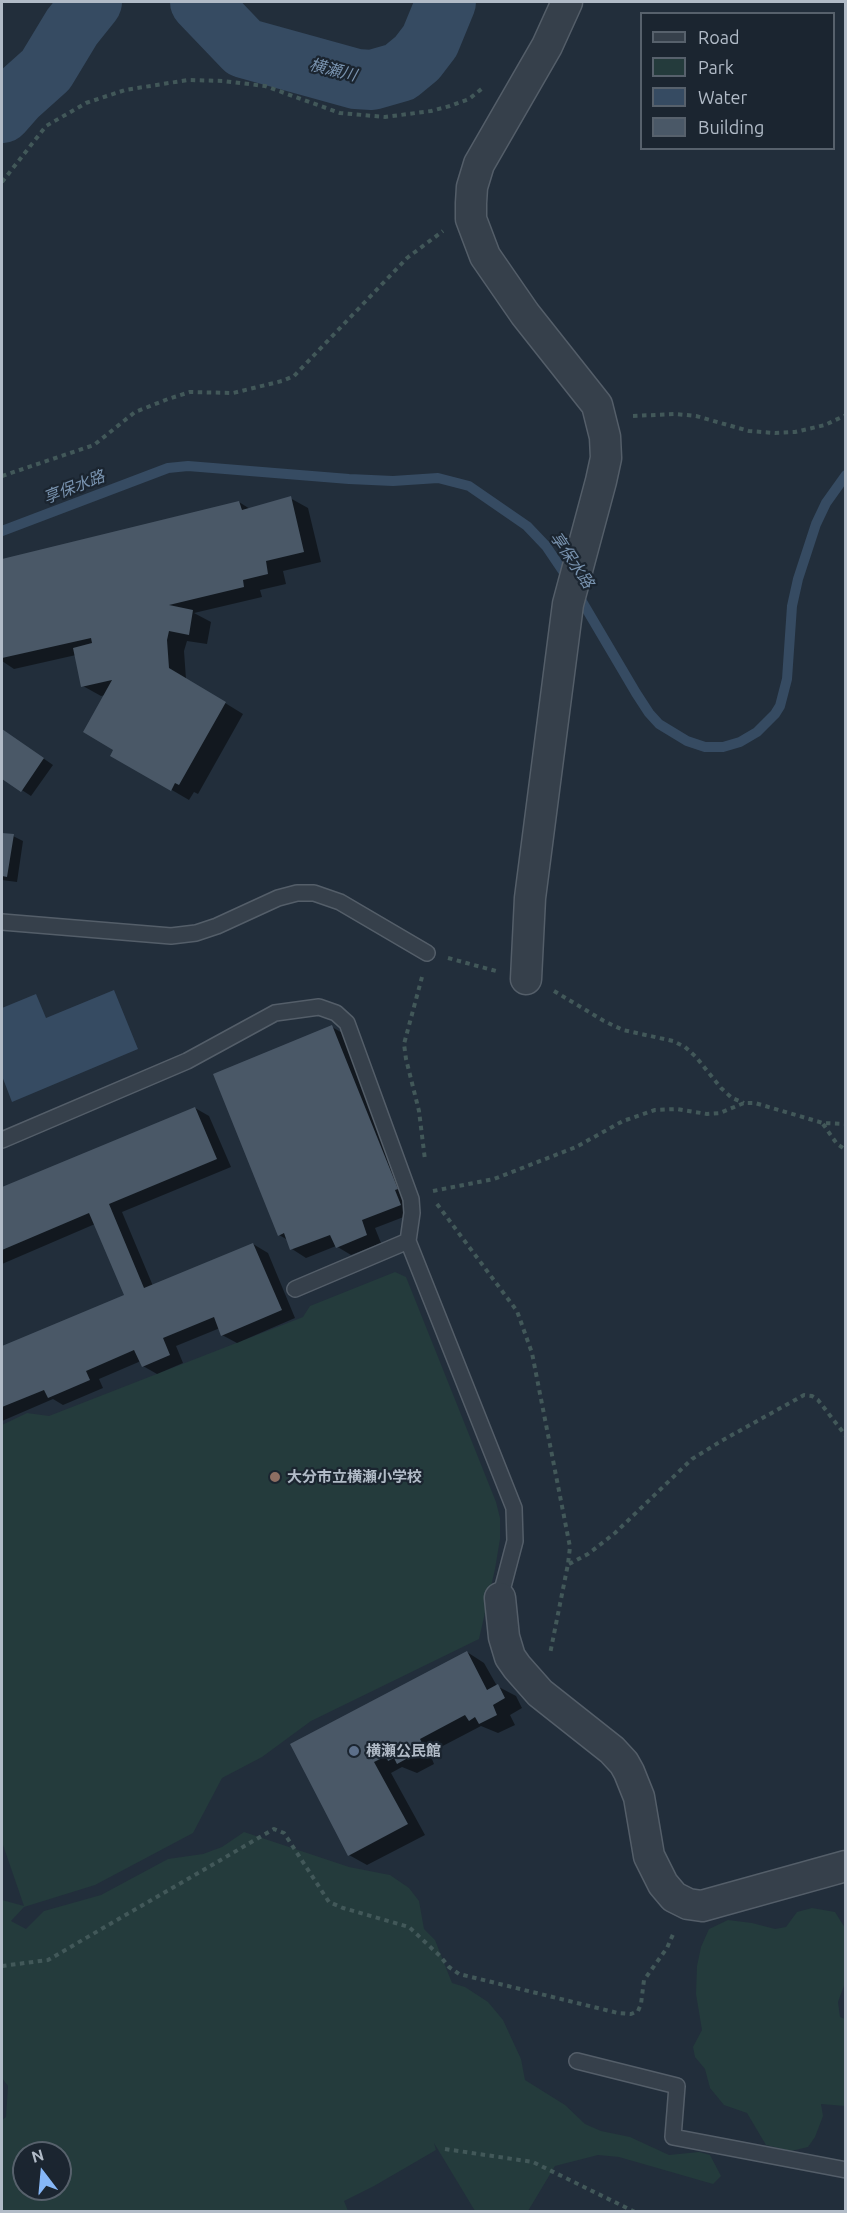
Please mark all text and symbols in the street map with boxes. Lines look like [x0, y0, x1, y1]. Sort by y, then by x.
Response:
legend [640, 12, 835, 150]
text: Road [698, 27, 740, 47]
water label: 横瀬川 [307, 55, 359, 85]
text: Park [698, 57, 734, 77]
text: Water [698, 87, 747, 107]
text: Building [698, 117, 764, 137]
water label: 享保水路 [41, 467, 107, 507]
water label: 享保水路 [546, 528, 598, 592]
place label: 大分市立横瀬小学校 [287, 1468, 422, 1486]
marker: 大分市立横瀬小学校 [268, 1470, 282, 1484]
place label: 横瀬公民館 [366, 1742, 441, 1760]
marker: 横瀬公民館 [347, 1744, 361, 1758]
north arrow [12, 2141, 72, 2201]
text: N [29, 2145, 46, 2166]

